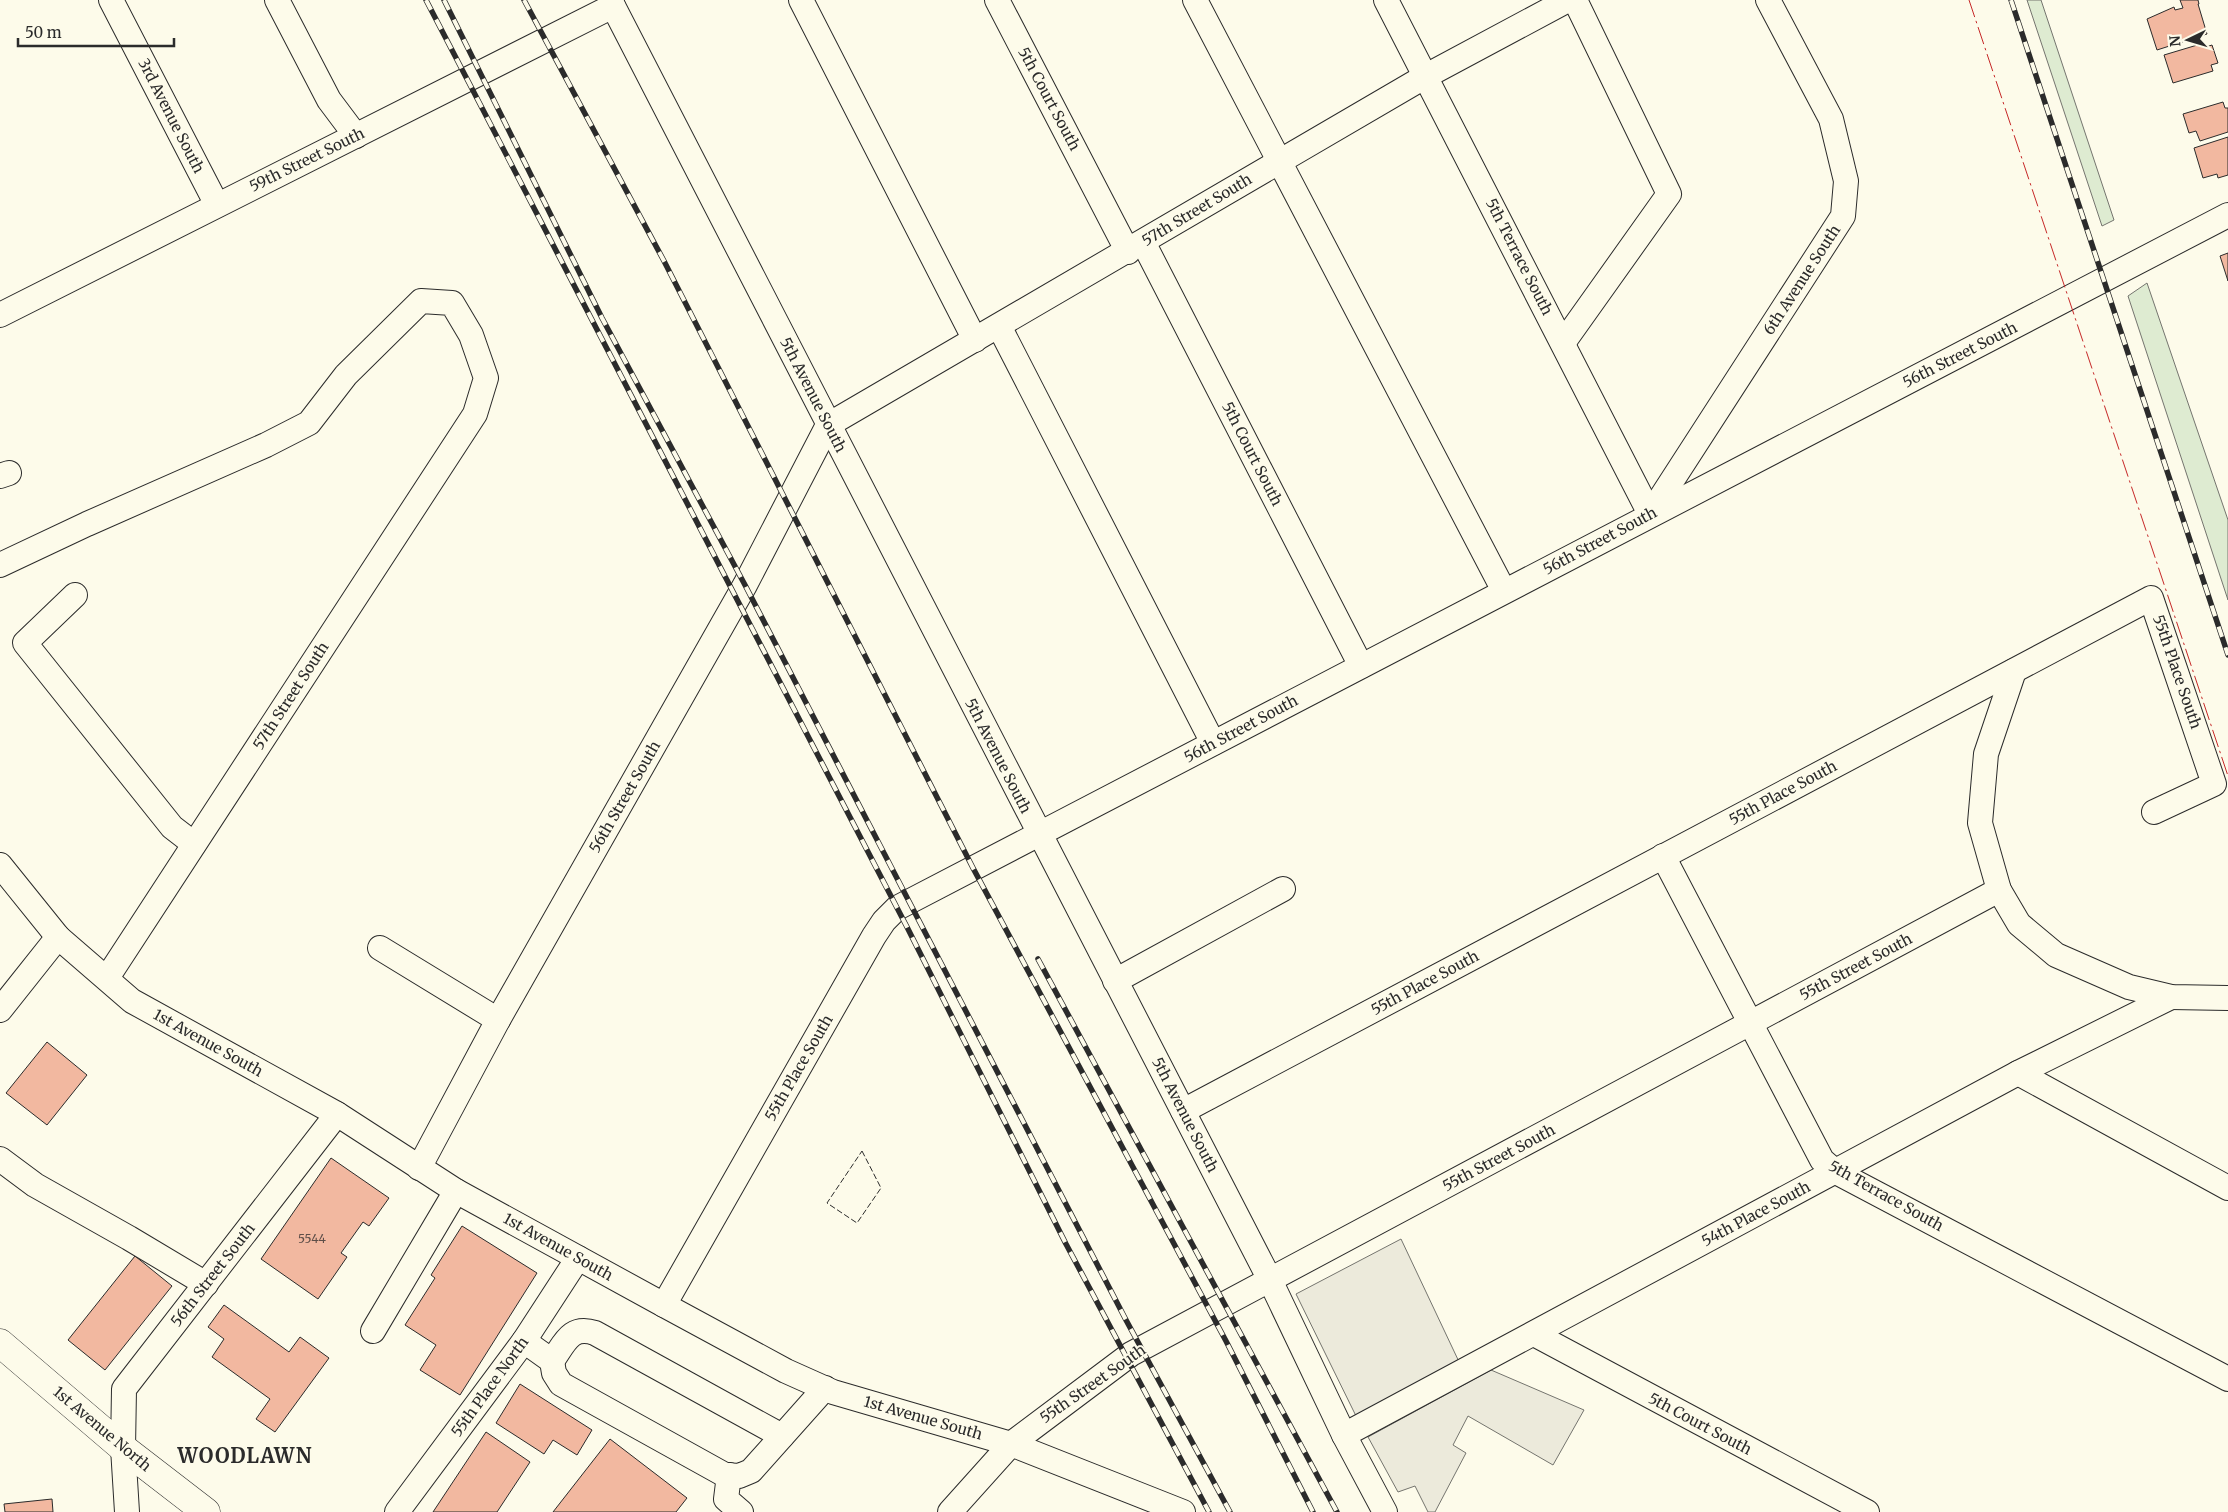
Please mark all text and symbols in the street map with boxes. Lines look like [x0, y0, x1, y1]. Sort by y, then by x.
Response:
scale bar [18, 15, 174, 47]
north arrow [2163, 15, 2213, 65]
text: 50 m [25, 23, 62, 42]
text: N [2166, 35, 2184, 47]
street label: 5th Court South [1014, 44, 1085, 154]
street label: 3rd Avenue South [134, 55, 209, 176]
street label: 59th Street South [246, 123, 368, 196]
street label: 57th Street South [1138, 169, 1255, 250]
street label: 5th Terrace South [1482, 195, 1557, 318]
street label: 6th Avenue South [1759, 221, 1844, 338]
street label: 56th Street South [1899, 317, 2020, 392]
street label: 5th Avenue South [776, 334, 851, 455]
street label: 5th Court South [1218, 399, 1287, 509]
street label: 56th Street South [1540, 503, 1660, 578]
street label: 55th Place South [2149, 612, 2206, 731]
street label: 57th Street South [249, 638, 333, 753]
street label: 56th Street South [1181, 691, 1301, 766]
street label: 5th Avenue South [961, 695, 1036, 816]
street label: 56th Street South [585, 737, 664, 856]
street label: 55th Place South [1726, 756, 1840, 829]
street label: 55th Street South [1796, 929, 1915, 1004]
street label: 55th Place South [1368, 946, 1482, 1019]
street label: 1st Avenue South [150, 1005, 266, 1081]
street label: 55th Place South [761, 1011, 837, 1124]
street label: 5th Avenue South [1148, 1054, 1223, 1175]
street label: 55th Street South [1439, 1120, 1558, 1195]
street label: 5th Terrace South [1826, 1156, 1947, 1235]
street label: 54th Place South [1698, 1177, 1813, 1250]
street label: 1st Avenue South [500, 1209, 616, 1285]
street label: 56th Street South [166, 1219, 259, 1330]
house number: 5544 [298, 1231, 327, 1246]
street label: 55th Place North [447, 1333, 532, 1440]
street label: 55th Street South [1036, 1340, 1149, 1427]
street label: 1st Avenue North [49, 1382, 155, 1475]
street label: 5th Court South [1645, 1388, 1755, 1459]
street label: 1st Avenue South [862, 1392, 985, 1444]
district label: WOODLAWN [177, 1443, 312, 1468]

